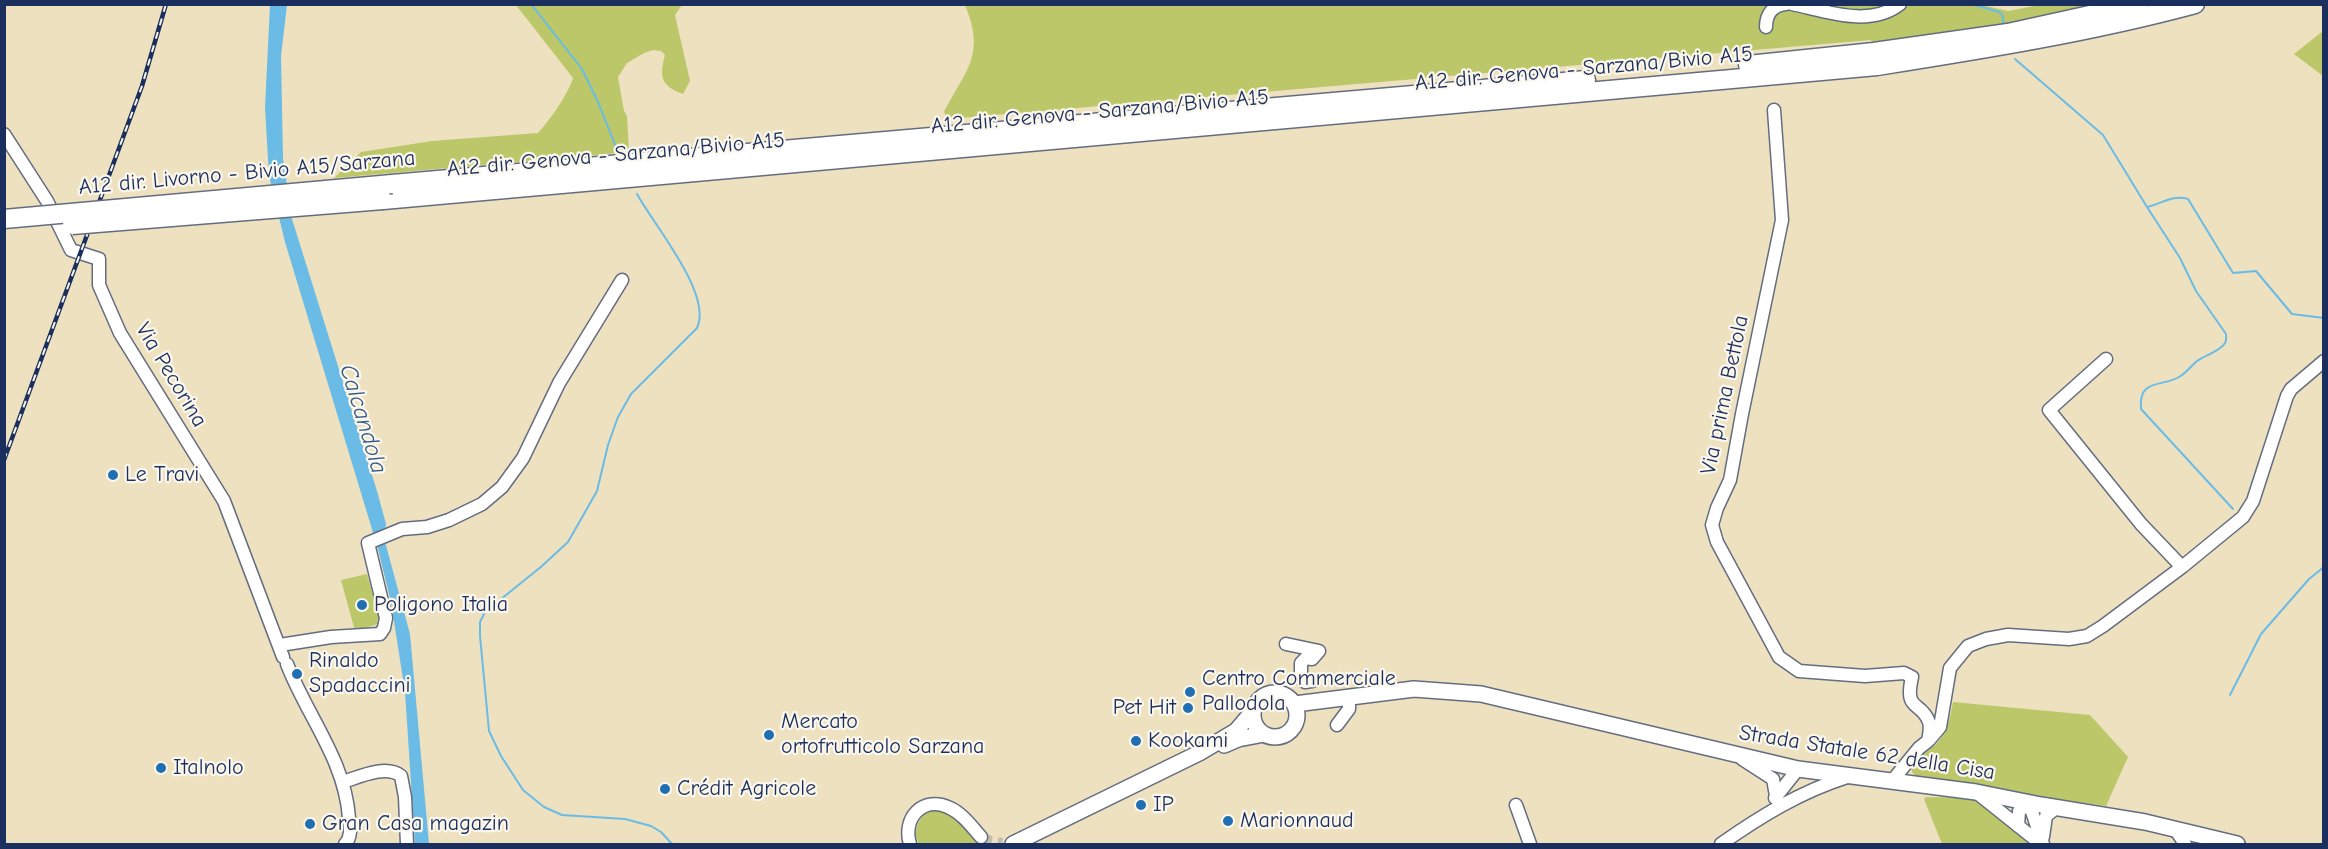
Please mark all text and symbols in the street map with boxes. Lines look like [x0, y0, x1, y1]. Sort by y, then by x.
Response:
street label: A12 dir. Genova - Sarzana/Bivio A15 [1414, 41, 1754, 97]
street label: A12 dir. Genova - Sarzana/Bivio A15 [930, 84, 1270, 140]
street label: A12 dir. Genova - Sarzana/Bivio A15 [446, 127, 786, 183]
street label: A12 dir. Livorno - Bivio A15/Sarzana [78, 145, 416, 201]
street label: Via prima Bettola [1695, 313, 1755, 477]
street label: Via Pecorina [129, 318, 213, 432]
water label: Calcandola [333, 361, 393, 477]
place label: Le Travi [125, 462, 199, 488]
marker: Le Travi [106, 468, 120, 482]
place label: Poligono Italia [374, 592, 508, 618]
marker: Poligono Italia [355, 598, 369, 612]
place label: Rinaldo Spadaccini [309, 648, 411, 700]
place label: Centro Commerciale Pallodola [1202, 666, 1396, 718]
marker: Rinaldo Spadaccini [290, 667, 304, 681]
marker: Centro Commerciale Pallodola [1183, 685, 1197, 699]
place label: Pet Hit [1113, 695, 1176, 721]
marker: Pet Hit [1181, 701, 1195, 715]
place label: Mercato ortofrutticolo Sarzana [781, 709, 984, 760]
street label: Strada Statale 62 della Cisa [1737, 720, 1997, 786]
marker: Mercato ortofrutticolo Sarzana [762, 728, 776, 742]
place label: Kookami [1148, 728, 1228, 754]
marker: Kookami [1129, 734, 1143, 748]
place label: Italnolo [173, 755, 244, 781]
marker: Italnolo [154, 761, 168, 775]
place label: Crédit Agricole [677, 776, 816, 802]
marker: Crédit Agricole [658, 782, 672, 796]
place label: IP [1153, 792, 1174, 818]
marker: IP [1134, 798, 1148, 812]
place label: Marionnaud [1240, 808, 1354, 834]
place label: Gran Casa magazin [322, 811, 509, 837]
marker: Marionnaud [1221, 814, 1235, 828]
marker: Gran Casa magazin [303, 817, 317, 831]

